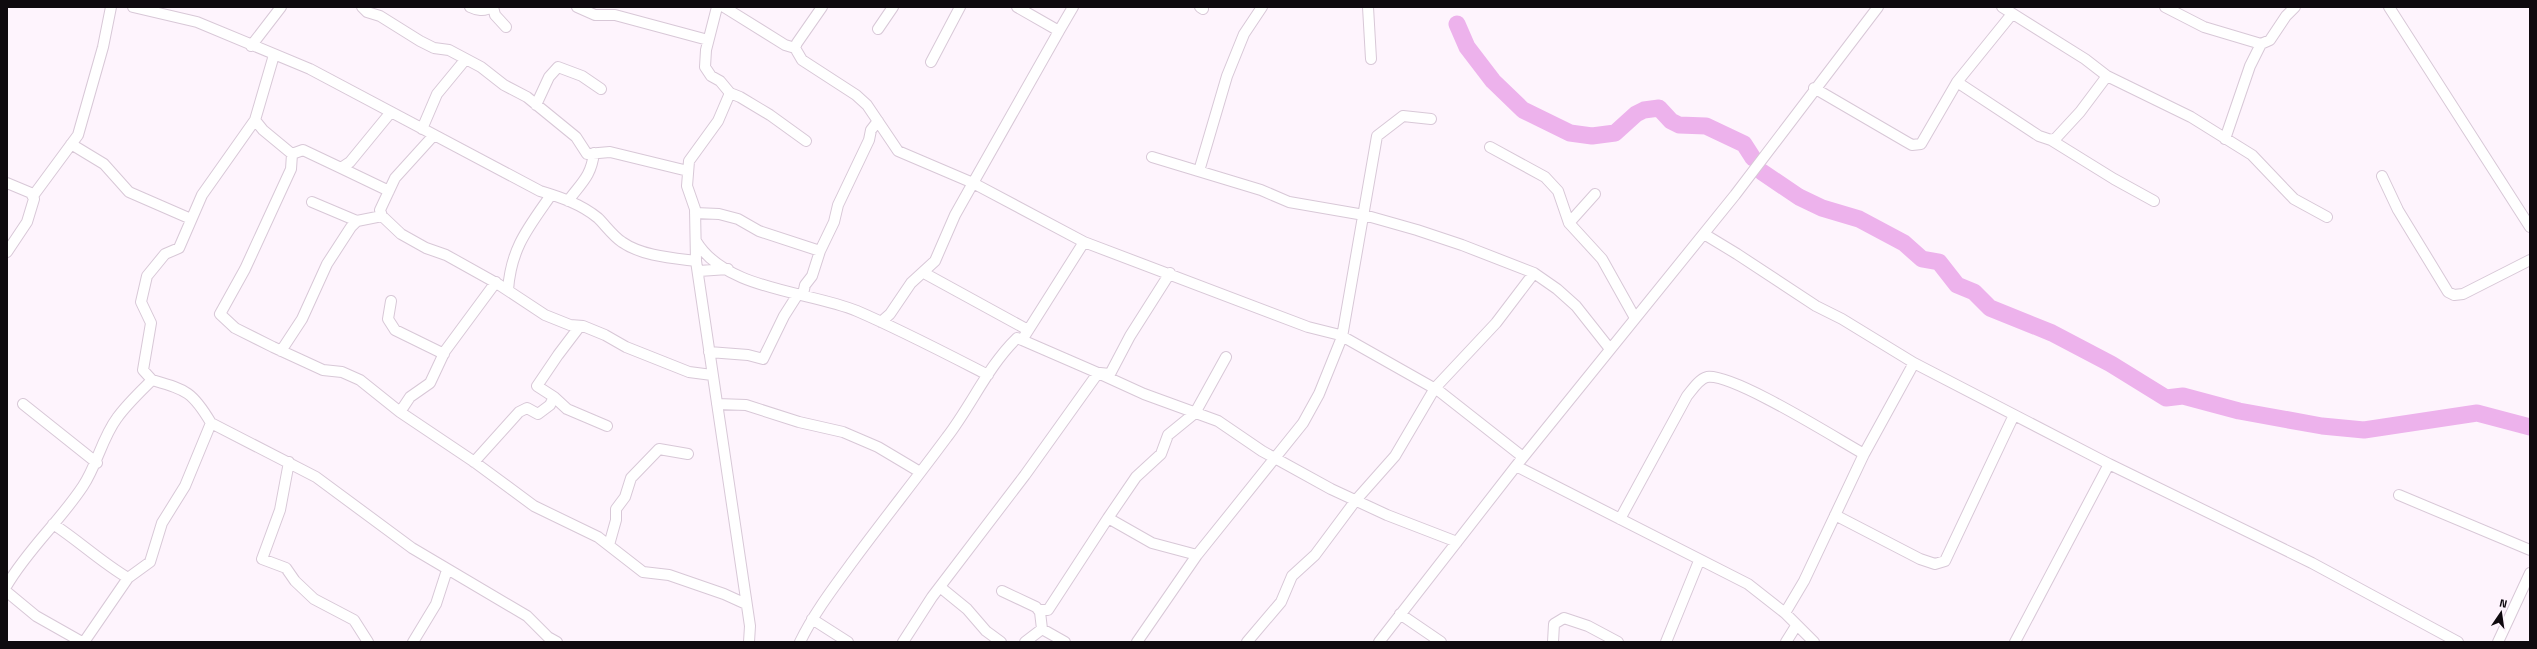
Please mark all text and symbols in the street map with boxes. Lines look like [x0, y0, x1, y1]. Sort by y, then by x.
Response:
north arrow [2481, 593, 2521, 633]
text: N [2498, 595, 2509, 612]

